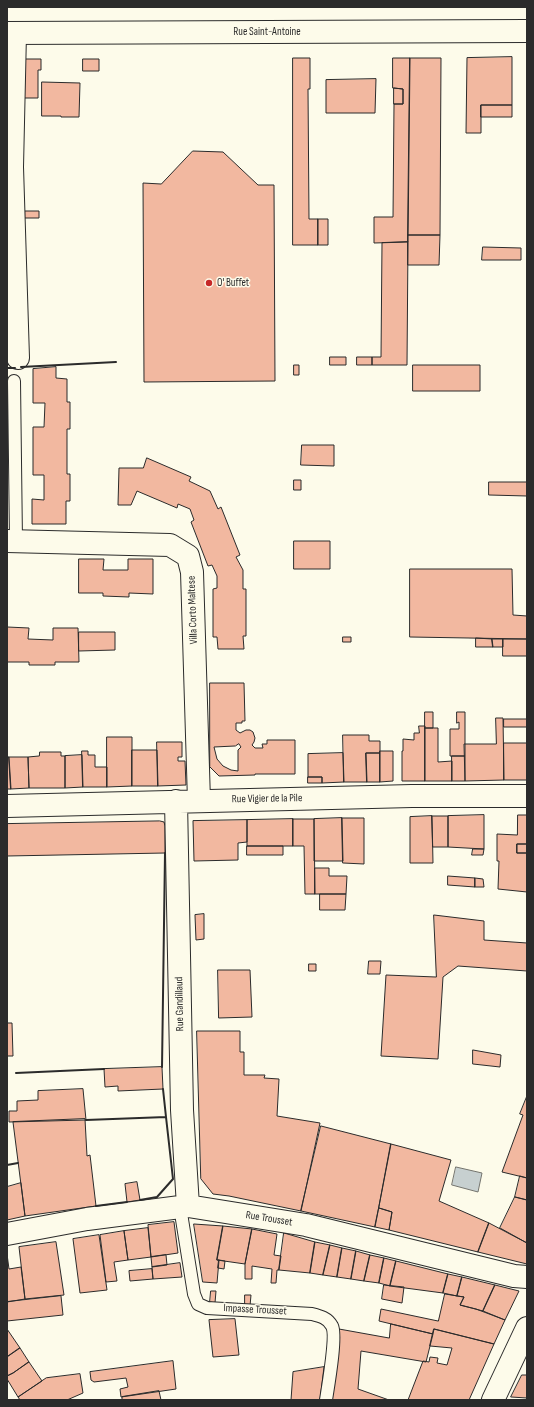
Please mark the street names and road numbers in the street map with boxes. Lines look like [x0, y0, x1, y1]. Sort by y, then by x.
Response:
street label: Rue Saint-Antoine [233, 25, 301, 39]
street label: Villa Corto Maltese [185, 575, 201, 645]
street label: Rue Vigier de la Pile [232, 792, 302, 806]
street label: Rue Gandillaud [173, 977, 187, 1031]
street label: Rue Trousset [245, 1209, 293, 1229]
street label: Impasse Trousset [223, 1302, 287, 1318]

